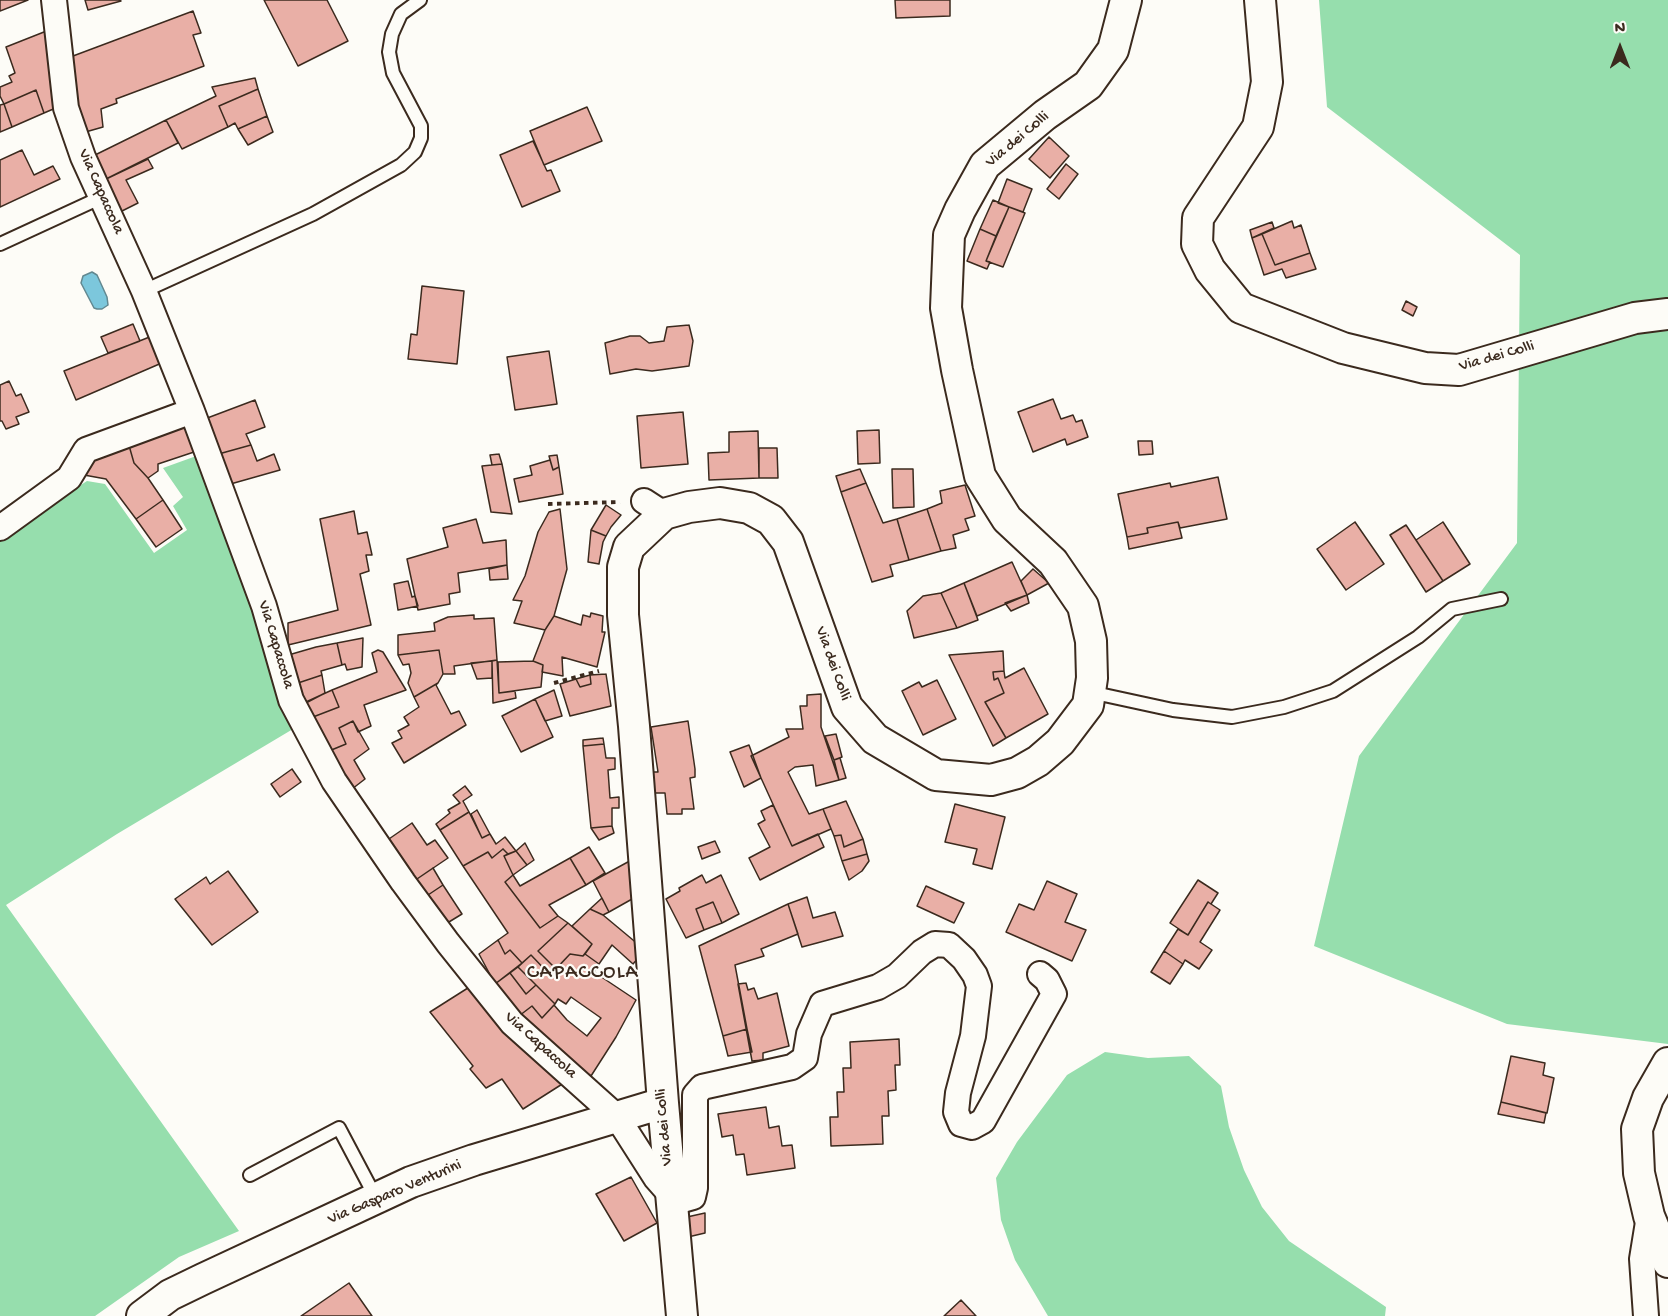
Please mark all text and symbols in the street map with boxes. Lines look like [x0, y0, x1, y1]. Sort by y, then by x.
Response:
north arrow [1590, 18, 1650, 78]
text: N [1615, 20, 1625, 39]
street label: Via dei Colli [982, 108, 1054, 172]
street label: Via Capaccola [73, 147, 127, 237]
street label: Via dei Colli [1457, 337, 1537, 377]
street label: Via Capaccola [253, 599, 297, 691]
street label: Via dei Colli [810, 624, 854, 704]
district label: CAPACCOLA [527, 962, 639, 986]
street label: Via Capaccola [500, 1008, 580, 1084]
street label: Via dei Colli [652, 1088, 678, 1166]
street label: Via Gasparo Venturini [325, 1156, 465, 1230]

